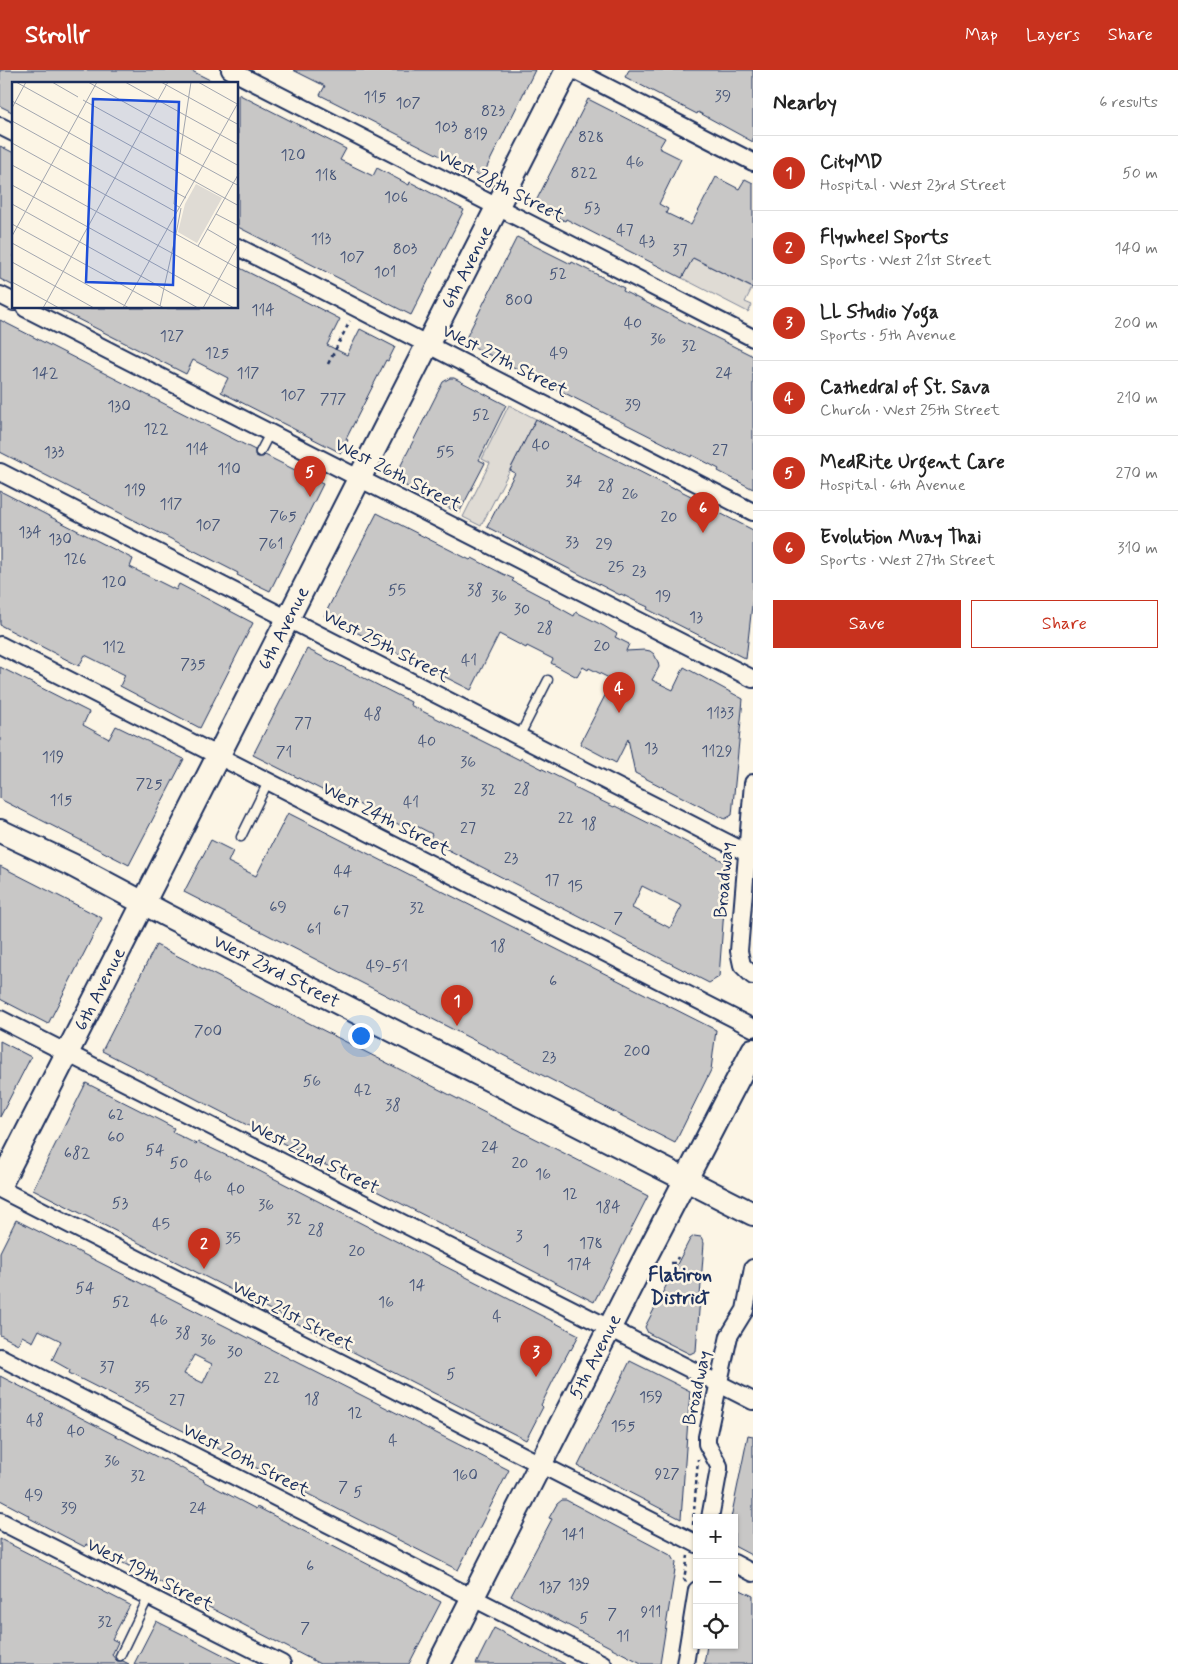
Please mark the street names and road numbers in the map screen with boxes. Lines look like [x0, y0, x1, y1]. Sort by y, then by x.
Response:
street label: West 28th Street [433, 143, 569, 229]
street label: 6th Avenue [435, 221, 499, 313]
street label: West 27th Street [438, 318, 572, 404]
street label: West 26th Street [330, 432, 466, 518]
street label: 6th Avenue [252, 582, 315, 674]
street label: West 25th Street [318, 603, 454, 689]
street label: West 24th Street [318, 776, 454, 862]
street label: Broadway [708, 841, 740, 919]
street label: West 23rd Street [209, 929, 344, 1014]
street label: 6th Avenue [68, 943, 131, 1035]
street label: West 22nd Street [245, 1113, 383, 1201]
street label: West 21st Street [228, 1274, 358, 1358]
street label: 5th Avenue [563, 1310, 627, 1403]
street label: Broadway [677, 1348, 717, 1428]
street label: West 20th Street [178, 1417, 314, 1503]
street label: West 19th Street [82, 1532, 218, 1618]

